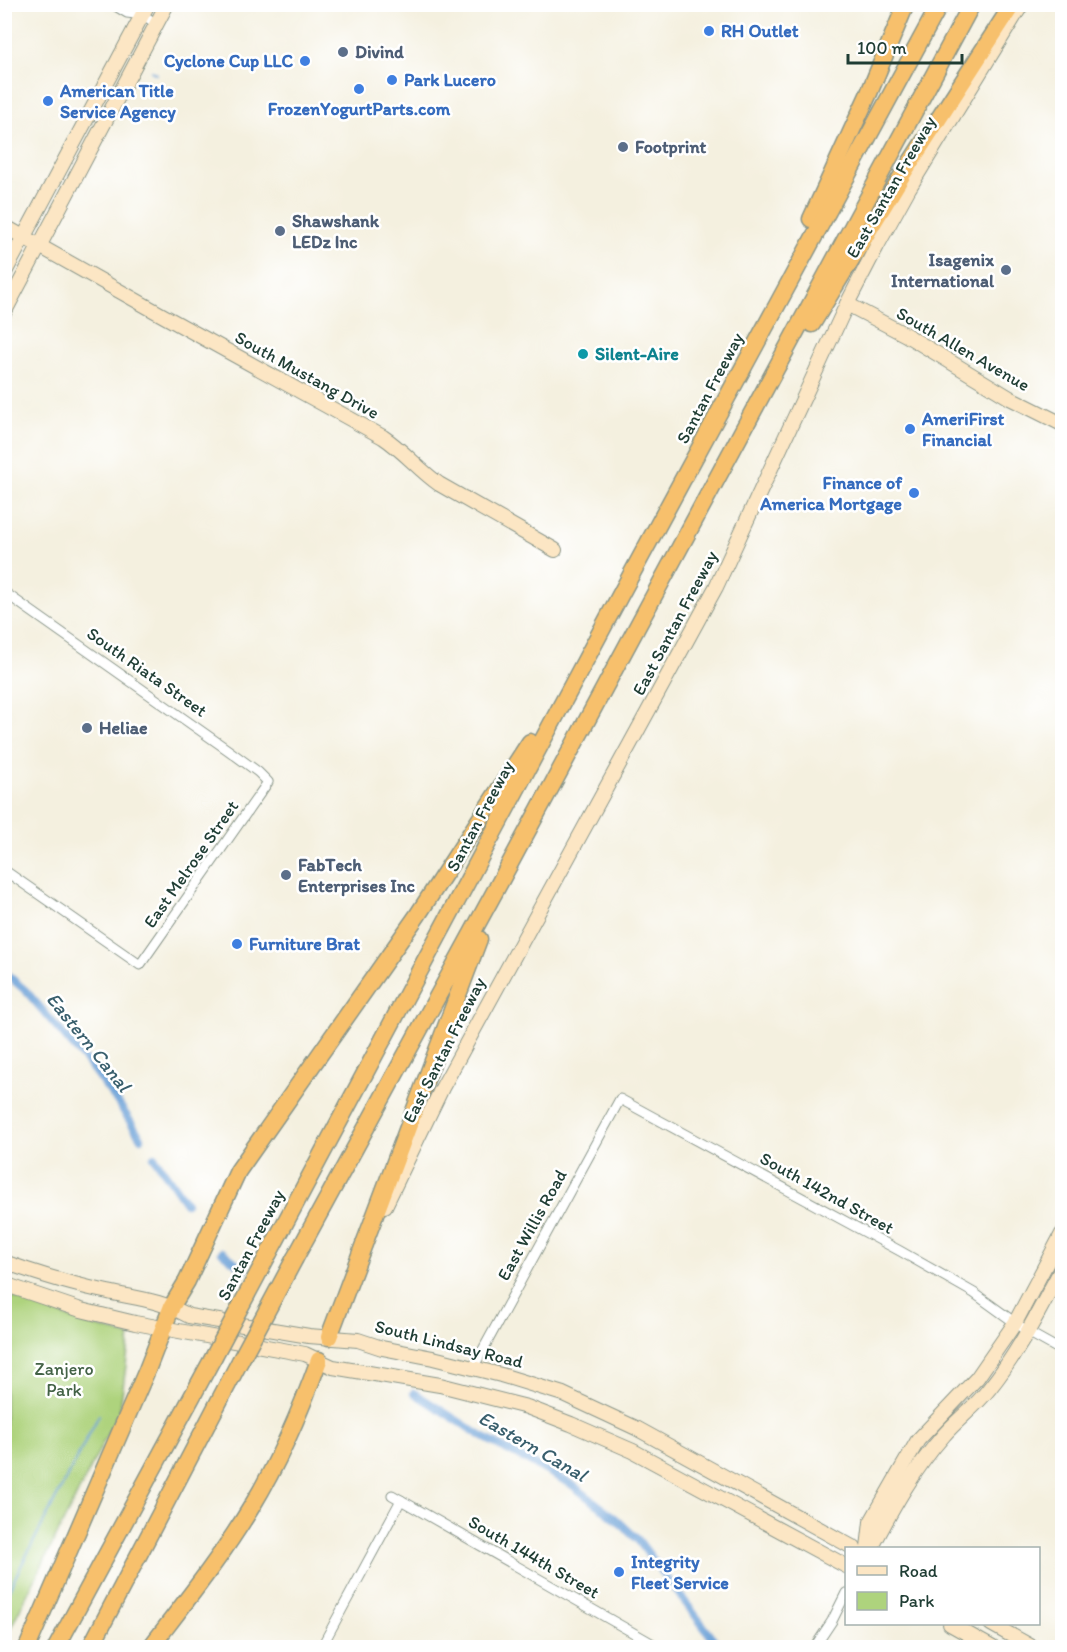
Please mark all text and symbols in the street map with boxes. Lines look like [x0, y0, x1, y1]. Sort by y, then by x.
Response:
place label: RH Outlet [721, 20, 799, 42]
marker: RH Outlet [702, 24, 716, 38]
scale bar [848, 27, 962, 65]
text: 100 m [857, 37, 907, 59]
place label: Divind [355, 41, 404, 63]
marker: Divind [336, 45, 350, 59]
place label: Cyclone Cup LLC [164, 50, 293, 72]
marker: Cyclone Cup LLC [298, 54, 312, 68]
place label: Park Lucero [404, 69, 496, 91]
marker: Park Lucero [385, 73, 399, 87]
place label: American Title Service Agency [59, 80, 176, 123]
marker: FrozenYogurtParts.com [352, 82, 366, 96]
marker: American Title Service Agency [41, 94, 55, 108]
place label: FrozenYogurtParts.com [268, 98, 451, 120]
street label: East Santan Freeway [841, 111, 941, 262]
place label: Footprint [635, 136, 707, 158]
marker: Footprint [616, 140, 630, 154]
place label: Shawshank LEDz Inc [292, 210, 380, 253]
marker: Shawshank LEDz Inc [273, 224, 287, 238]
place label: Isagenix International [891, 249, 995, 292]
marker: Isagenix International [999, 263, 1013, 277]
street label: South Allen Avenue [892, 302, 1034, 396]
street label: South Mustang Drive [231, 326, 383, 424]
street label: Santan Freeway [672, 328, 749, 447]
place label: Silent-Aire [595, 343, 679, 365]
marker: Silent-Aire [576, 347, 590, 361]
place label: AmeriFirst Financial [921, 408, 1005, 451]
marker: AmeriFirst Financial [903, 422, 917, 436]
place label: Finance of America Mortgage [759, 472, 903, 515]
marker: Finance of America Mortgage [907, 486, 921, 500]
street label: East Santan Freeway [628, 546, 723, 699]
street label: South Riata Street [83, 622, 212, 722]
place label: Heliae [99, 717, 148, 739]
marker: Heliae [80, 721, 94, 735]
street label: Santan Freeway [442, 756, 519, 875]
street label: East Melrose Street [139, 796, 243, 932]
place label: FabTech Enterprises Inc [298, 854, 416, 897]
marker: FabTech Enterprises Inc [279, 868, 293, 882]
place label: Furniture Brat [249, 933, 360, 955]
marker: Furniture Brat [230, 937, 244, 951]
street label: East Santan Freeway [398, 973, 491, 1127]
water label: Eastern Canal [42, 987, 137, 1098]
street label: South 142nd Street [756, 1147, 898, 1239]
street label: East Willis Road [492, 1165, 572, 1284]
street label: Santan Freeway [213, 1185, 290, 1304]
street label: South Lindsay Road [372, 1315, 526, 1373]
park label: Zanjero Park [34, 1358, 94, 1401]
water label: Eastern Canal [475, 1405, 593, 1487]
street label: South 144th Street [465, 1511, 604, 1604]
legend [845, 1547, 1040, 1625]
place label: Integrity Fleet Service [631, 1551, 729, 1594]
text: Road [899, 1560, 938, 1582]
marker: Integrity Fleet Service [612, 1565, 626, 1579]
text: Park [899, 1590, 934, 1612]

